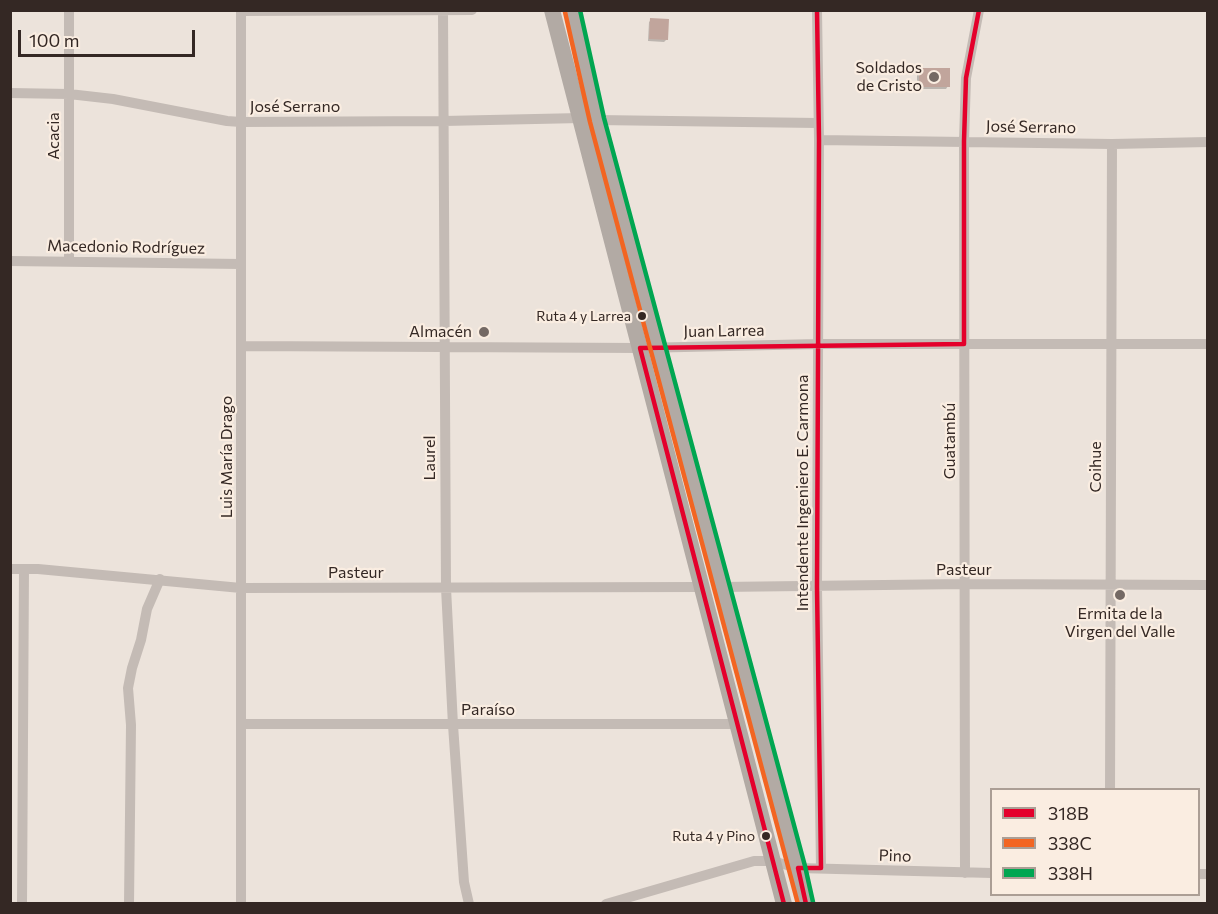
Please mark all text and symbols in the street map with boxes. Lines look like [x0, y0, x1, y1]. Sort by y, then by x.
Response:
scale bar [21, 18, 198, 56]
text: 100 m [29, 29, 79, 51]
place label: Soldados de Cristo [855, 58, 922, 96]
marker: Soldados de Cristo [927, 70, 941, 84]
street label: José Serrano [250, 97, 340, 117]
street label: Acacia [44, 112, 64, 160]
street label: José Serrano [986, 117, 1076, 137]
street label: Macedonio Rodríguez [47, 236, 205, 258]
place label: Ruta 4 y Larrea [536, 308, 631, 324]
marker: Ruta 4 y Larrea [636, 310, 648, 322]
street label: Juan Larrea [683, 321, 765, 341]
place label: Almacén [409, 322, 472, 342]
marker: Almacén [477, 325, 491, 339]
street label: Intendente Ingeniero E. Carmona [793, 375, 813, 611]
street label: Luis María Drago [217, 396, 237, 518]
street label: Guatambú [940, 403, 960, 479]
street label: Laurel [420, 435, 440, 481]
street label: Coihue [1086, 441, 1106, 493]
street label: Pasteur [936, 560, 992, 580]
street label: Pasteur [328, 563, 384, 583]
marker: Ermita de la Virgen del Valle [1113, 588, 1127, 602]
place label: Ermita de la Virgen del Valle [1065, 604, 1175, 642]
street label: Paraíso [461, 700, 515, 720]
legend [990, 788, 1200, 896]
text: 318B [1048, 802, 1089, 824]
place label: Ruta 4 y Pino [672, 828, 755, 844]
marker: Ruta 4 y Pino [760, 830, 772, 842]
text: 338C [1048, 832, 1092, 854]
street label: Pino [878, 846, 912, 866]
text: 338H [1048, 862, 1093, 884]

